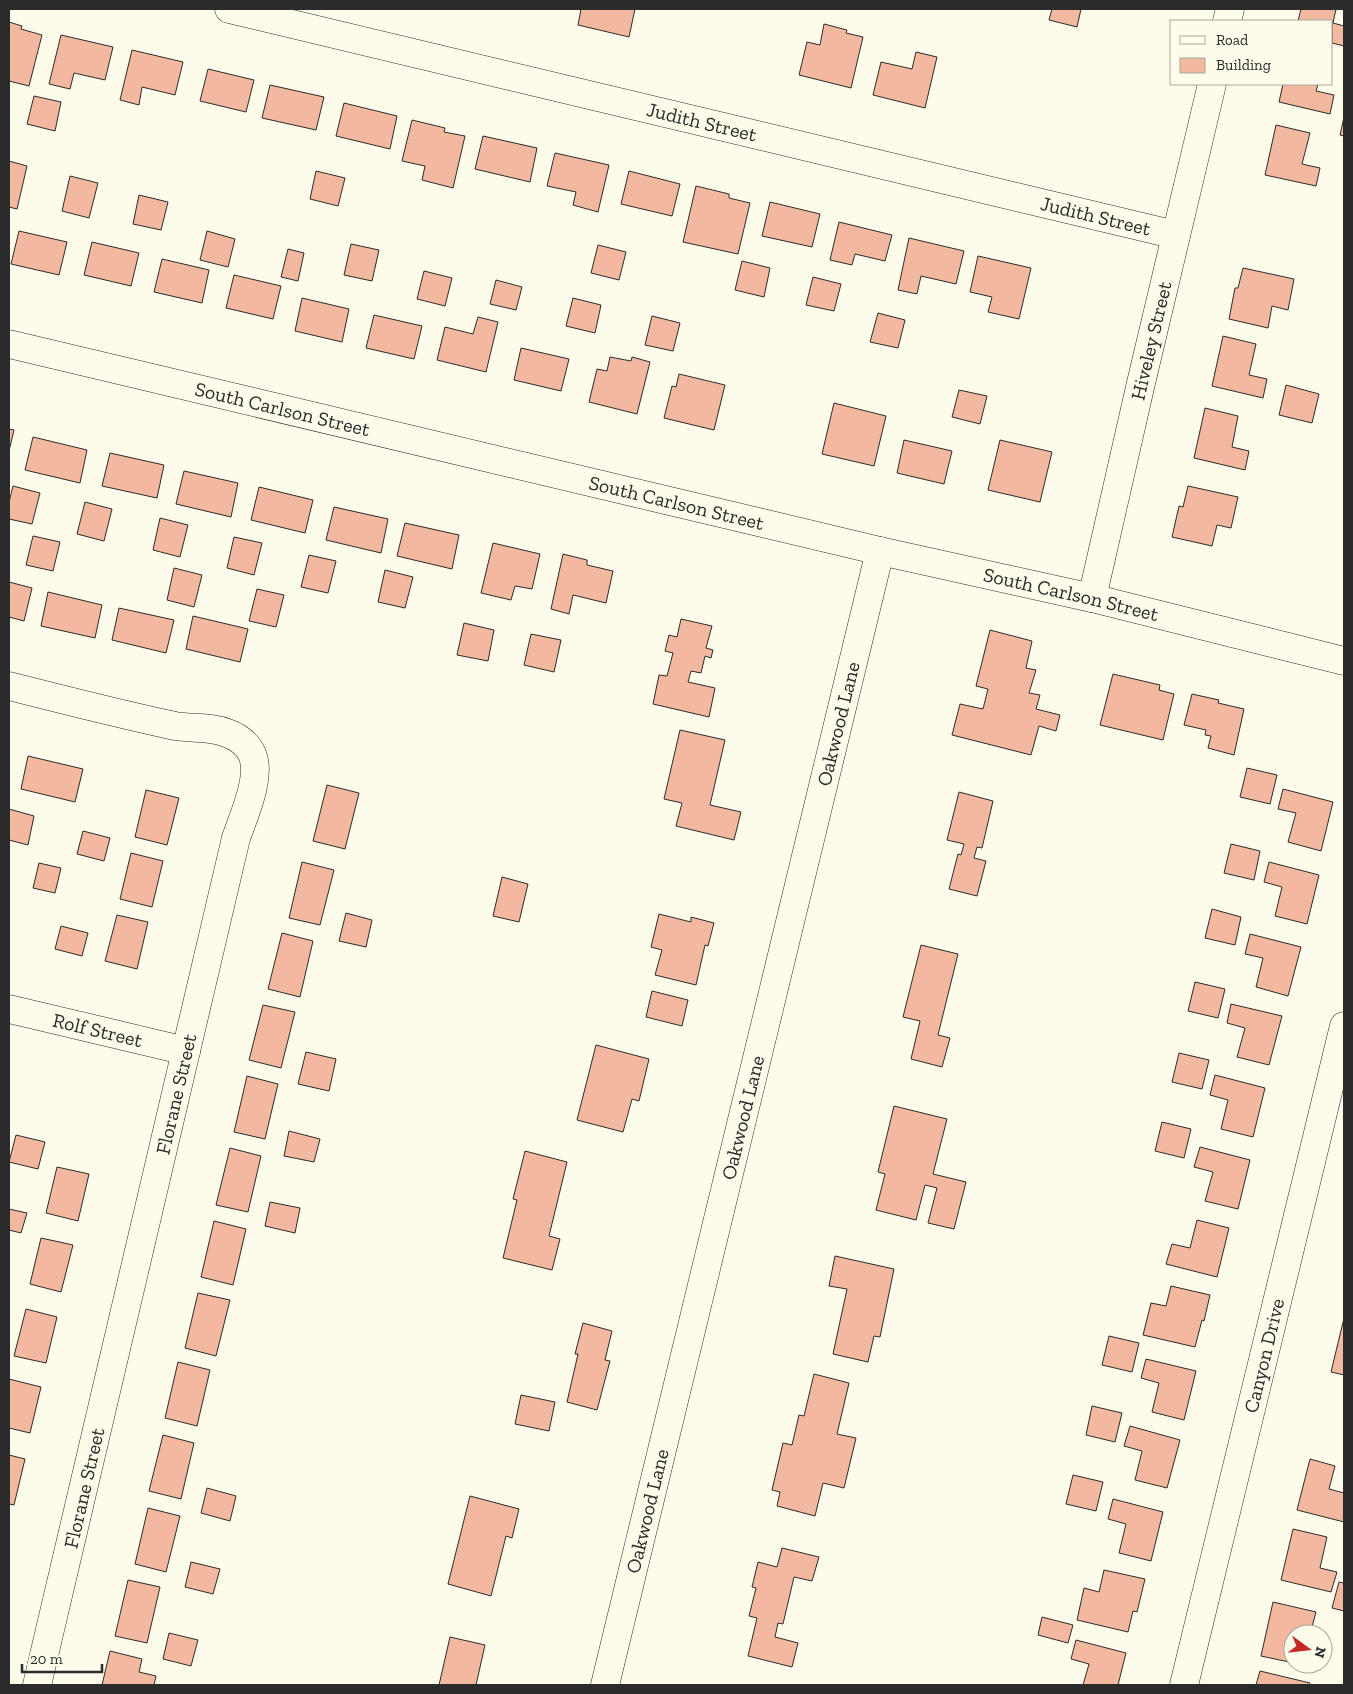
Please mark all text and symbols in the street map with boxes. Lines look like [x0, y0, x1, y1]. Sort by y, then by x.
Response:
legend [1170, 20, 1333, 85]
text: Road [1216, 31, 1249, 49]
text: Building [1216, 56, 1271, 74]
street label: Judith Street [644, 97, 760, 147]
street label: Judith Street [1038, 191, 1154, 241]
street label: Hiveley Street [1126, 278, 1177, 402]
street label: South Carlson Street [192, 377, 373, 441]
street label: South Carlson Street [587, 470, 767, 535]
street label: South Carlson Street [981, 562, 1162, 626]
street label: Oakwood Lane [811, 659, 865, 788]
street label: Rolf Street [50, 1008, 145, 1052]
street label: Florane Street [150, 1031, 202, 1157]
street label: Oakwood Lane [716, 1053, 769, 1182]
street label: Canyon Drive [1239, 1296, 1289, 1415]
street label: Florane Street [58, 1425, 110, 1551]
street label: Oakwood Lane [621, 1446, 674, 1576]
north arrow [1283, 1624, 1333, 1674]
scale bar [22, 1642, 102, 1674]
text: N [1310, 1645, 1330, 1660]
text: 20 m [30, 1650, 63, 1668]

